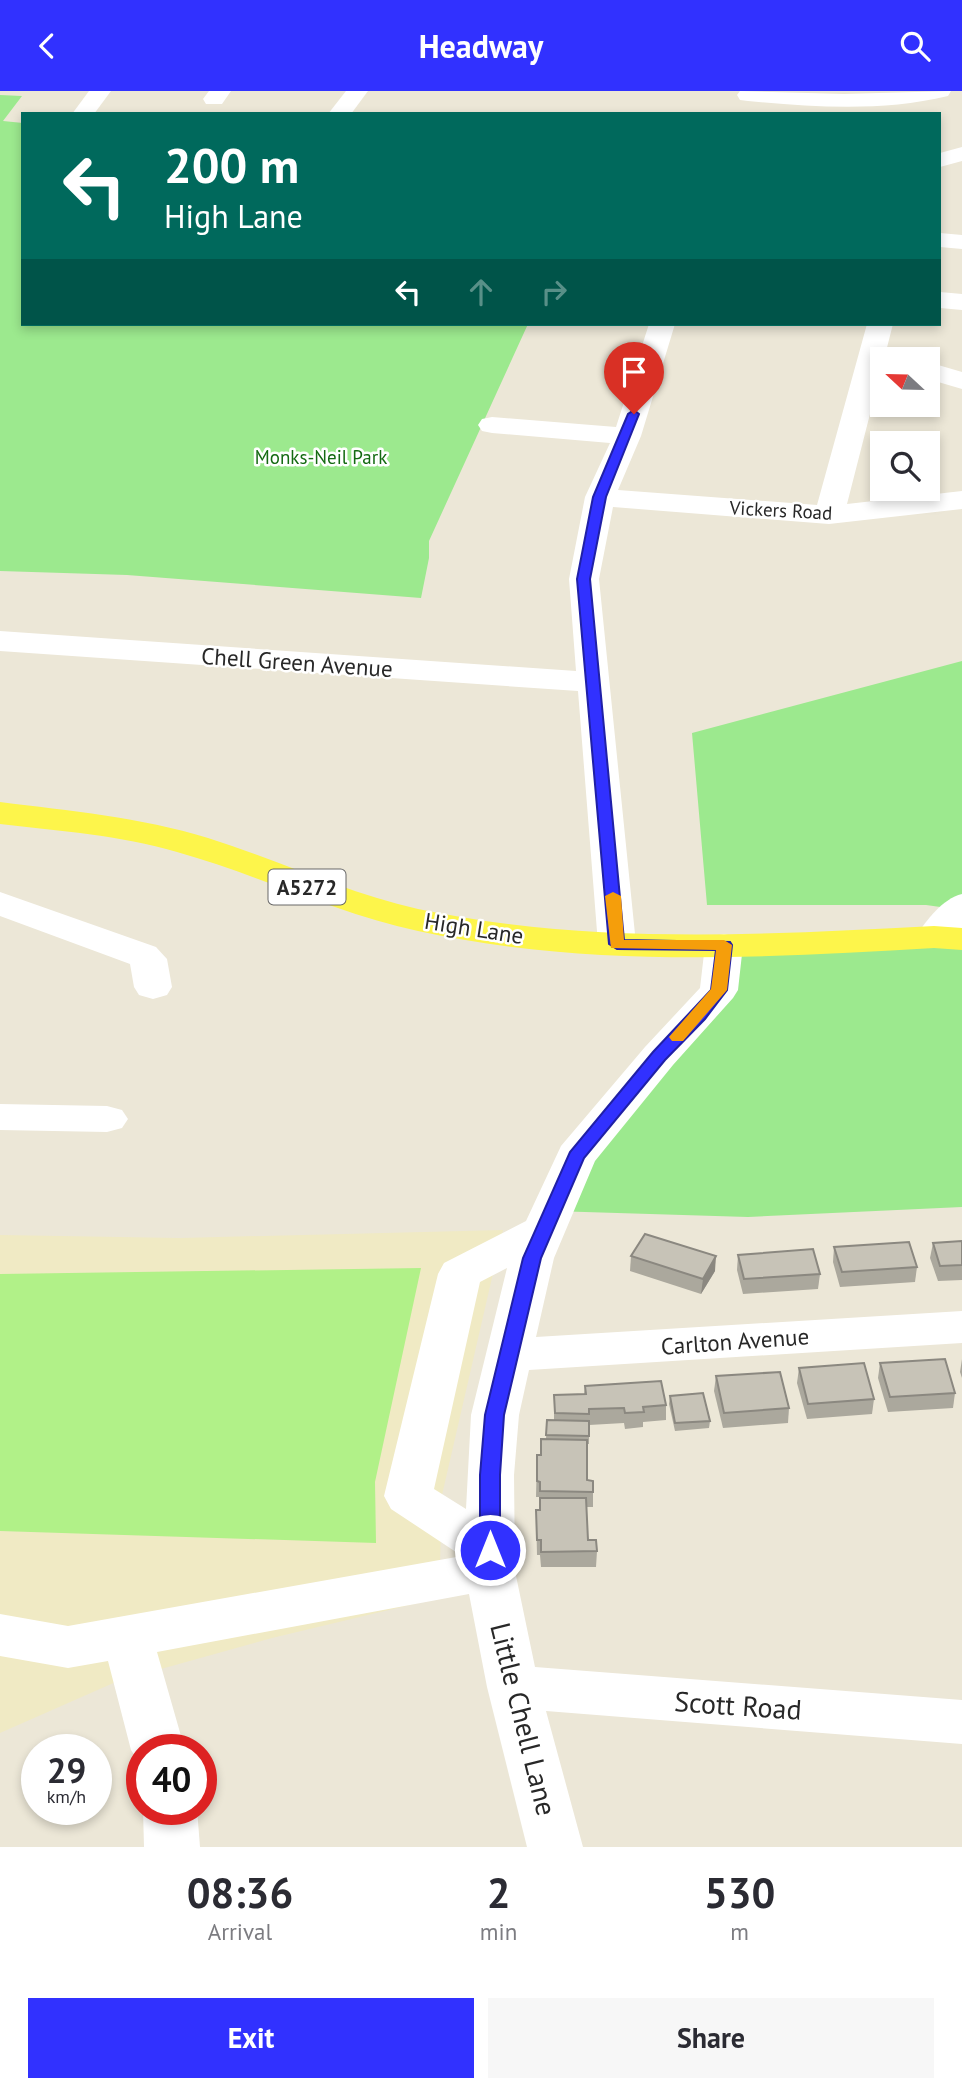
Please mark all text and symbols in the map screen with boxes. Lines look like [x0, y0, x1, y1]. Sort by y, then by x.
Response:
text: Headway [419, 25, 543, 67]
icon: back [28, 27, 66, 65]
icon: search [896, 27, 934, 65]
text: 200 m [164, 133, 299, 197]
icon: left [49, 140, 140, 231]
text: High Lane [164, 195, 303, 237]
icon: left [389, 273, 427, 311]
icon: ahead [462, 273, 500, 311]
icon: right [535, 273, 573, 311]
pin [604, 342, 664, 414]
north arrow [870, 347, 940, 417]
map controls [870, 347, 940, 501]
icon: arrive [615, 353, 653, 391]
button: search [870, 431, 940, 501]
park label: Monks-Neil Park [255, 445, 387, 469]
street label: Vickers Road [728, 495, 833, 525]
street label: Chell Green Avenue [200, 641, 394, 683]
road number: A5272 [268, 869, 346, 905]
street label: High Lane [422, 906, 526, 950]
street label: Carlton Avenue [660, 1321, 810, 1361]
position arrow [453, 1513, 527, 1587]
street label: Little Chell Lane [482, 1619, 566, 1819]
street label: Scott Road [673, 1682, 803, 1728]
speed limit sign: 40 [126, 1734, 217, 1825]
text: 29 [47, 1747, 86, 1793]
text: km/h [47, 1785, 86, 1808]
text: 08:36 [187, 1865, 293, 1920]
text: 2 [487, 1865, 510, 1920]
text: 530 [704, 1865, 775, 1920]
text: Arrival [208, 1917, 272, 1946]
text: min [480, 1917, 517, 1946]
text: m [730, 1917, 749, 1946]
button: Exit [28, 1998, 474, 2078]
button: Share [488, 1998, 934, 2078]

